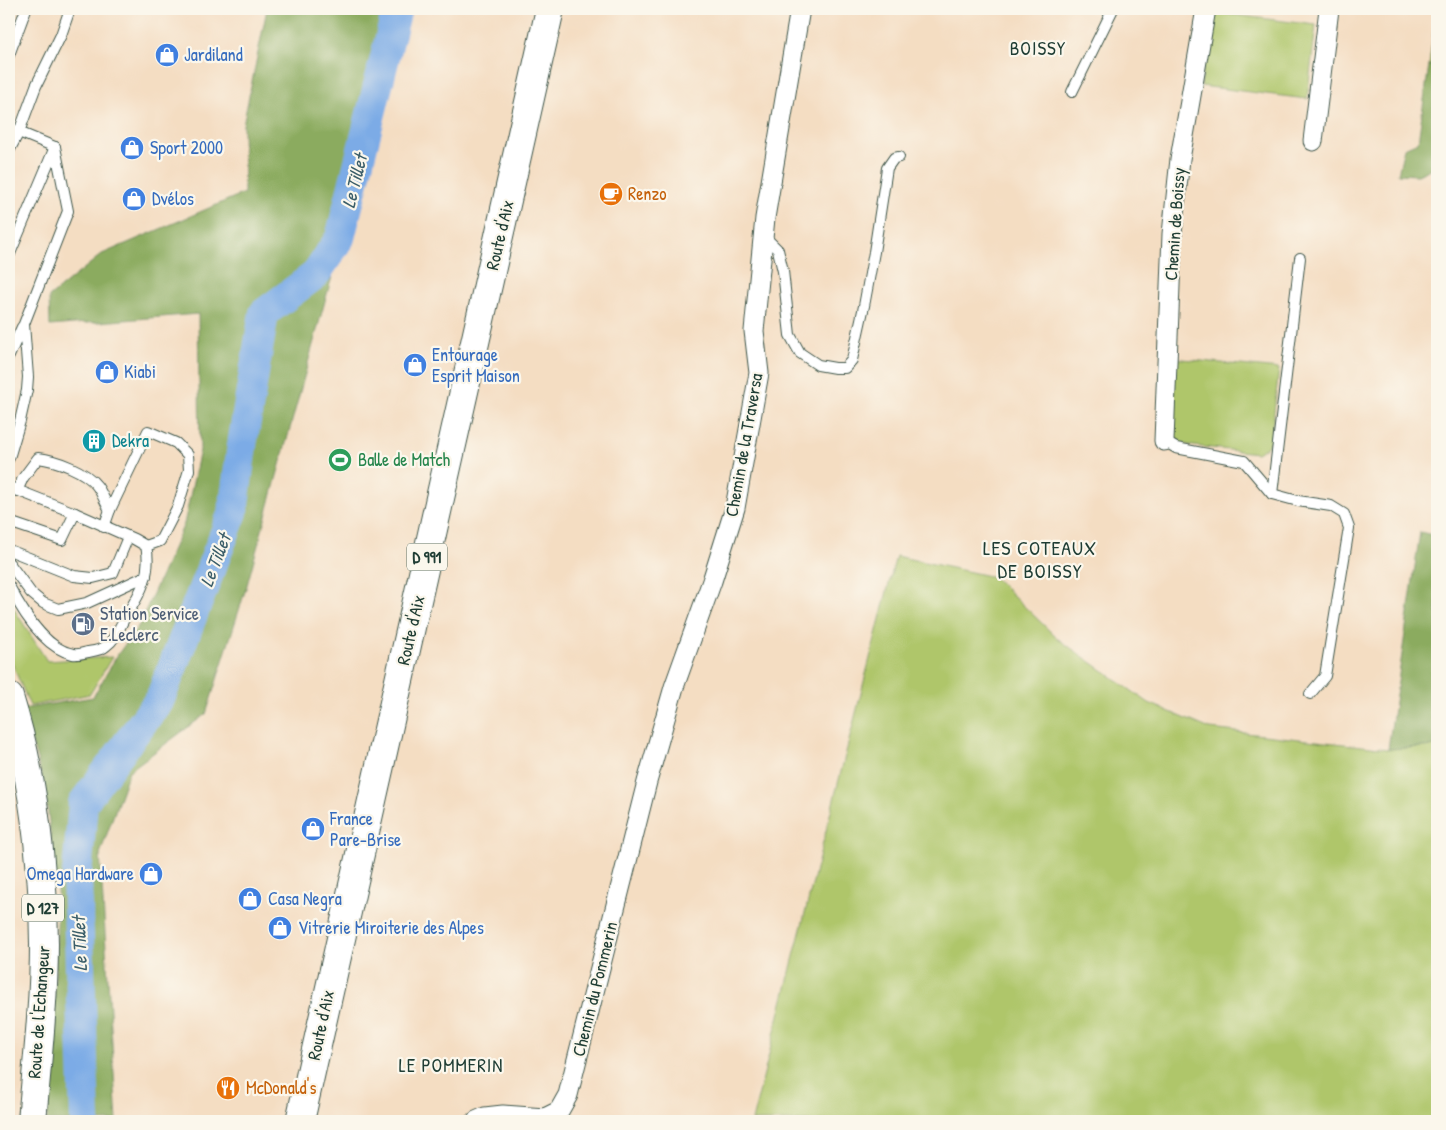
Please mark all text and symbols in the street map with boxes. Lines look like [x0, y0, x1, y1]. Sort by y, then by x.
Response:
district label: BOISSY [1010, 35, 1066, 61]
shop icon: Jardiland [154, 42, 180, 68]
place label: Jardiland [184, 42, 243, 67]
shop icon: Sport 2000 [119, 135, 145, 161]
place label: Sport 2000 [150, 135, 223, 160]
water label: Le Tillet [335, 149, 374, 211]
street label: Chemin de Boissy [1158, 166, 1191, 281]
cafe icon: Renzo [598, 181, 624, 207]
place label: Renzo [628, 181, 666, 206]
shop icon: Dvélos [121, 186, 147, 212]
place label: Dvélos [152, 186, 194, 211]
street label: Route d'Aix [479, 197, 520, 272]
place label: Entourage Esprit Maison [432, 342, 520, 388]
shop icon: Entourage Esprit Maison [402, 352, 428, 378]
shop icon: Kiabi [94, 359, 120, 385]
place label: Kiabi [124, 359, 156, 384]
street label: Chemin de la Traversa [719, 371, 768, 519]
building icon: Dekra [81, 428, 107, 454]
place label: Dekra [112, 428, 149, 453]
sports icon: Balle de Match [327, 447, 353, 473]
place label: Balle de Match [358, 447, 451, 472]
water label: Le Tillet [193, 528, 238, 590]
district label: LES COTEAUX DE BOISSY [983, 534, 1097, 584]
road number: D 991 [407, 544, 447, 570]
street label: Route d'Aix [390, 592, 431, 667]
place label: Station Service E.Leclerc [100, 601, 199, 647]
fuel station icon: Station Service E.Leclerc [70, 611, 96, 637]
place label: France Pare-Brise [329, 806, 401, 852]
shop icon: France Pare-Brise [300, 816, 326, 842]
place label: Omega Hardware [26, 861, 134, 886]
shop icon: Omega Hardware [138, 861, 164, 887]
shop icon: Casa Negra [237, 886, 263, 912]
place label: Casa Negra [268, 886, 342, 911]
road number: D 127 [22, 894, 64, 921]
water label: Le Tillet [65, 914, 93, 972]
shop icon: Vitrerie Miroiterie des Alpes [267, 915, 293, 941]
place label: Vitrerie Miroiterie des Alpes [298, 915, 484, 940]
street label: Chemin du Pommerin [566, 919, 623, 1059]
street label: Route de l'Echangeur [21, 945, 56, 1079]
street label: Route d'Aix [301, 988, 340, 1062]
district label: LE POMMERIN [399, 1052, 503, 1078]
restaurant icon: McDonald's [215, 1075, 241, 1101]
place label: McDonald's [246, 1075, 316, 1100]

